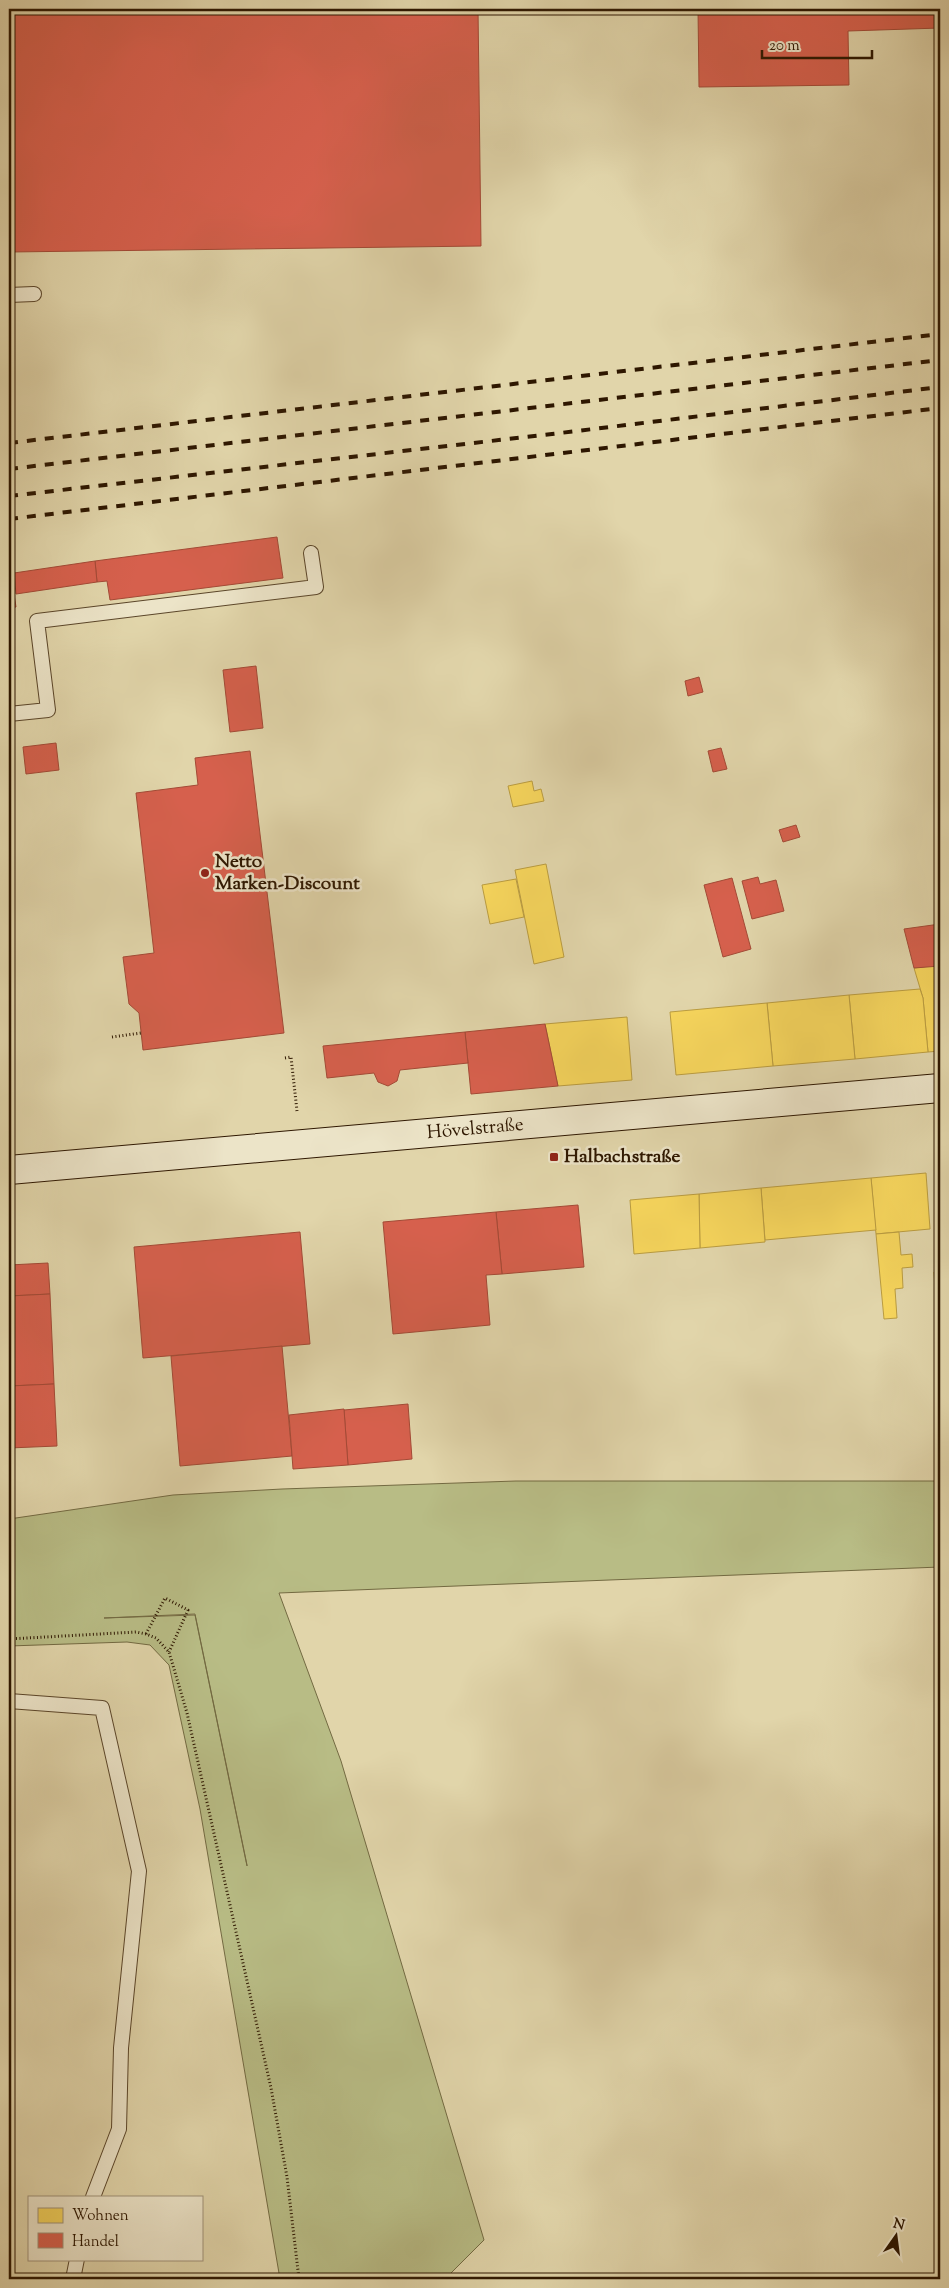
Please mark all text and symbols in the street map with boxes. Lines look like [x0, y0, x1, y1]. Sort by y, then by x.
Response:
scale bar [762, 28, 872, 60]
text: 20 m [769, 36, 800, 57]
place label: Netto Marken-Discount [215, 849, 360, 898]
marker: Netto Marken-Discount [199, 867, 211, 879]
street label: Hövelstraße [426, 1111, 525, 1147]
place label: Halbachstraße [564, 1144, 681, 1171]
marker: Halbachstraße [548, 1151, 560, 1163]
legend [28, 2196, 202, 2260]
text: Wohnen [72, 2206, 129, 2227]
north arrow [872, 2210, 922, 2260]
text: N [891, 2214, 907, 2236]
text: Handel [72, 2232, 119, 2253]

